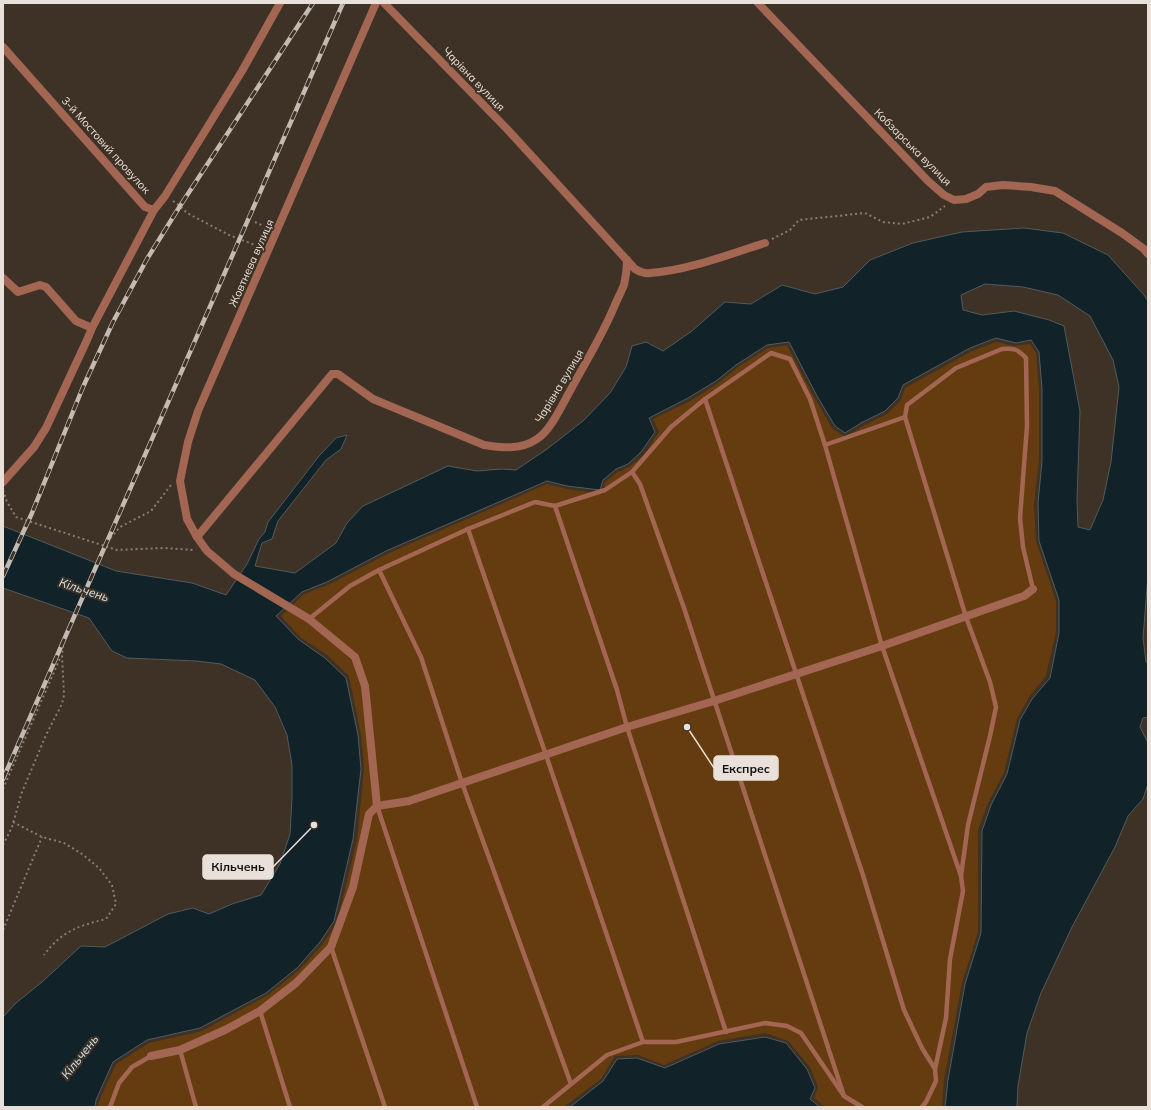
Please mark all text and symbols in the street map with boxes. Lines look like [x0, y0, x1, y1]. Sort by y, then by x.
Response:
street label: Чарівна вулиця [440, 44, 508, 114]
street label: 3-й Мостовий провулок [59, 94, 153, 196]
street label: Кобзарська вулиця [871, 105, 955, 189]
street label: Жовтнева вулиця [225, 217, 277, 309]
street label: Чарівна вулиця [531, 347, 587, 425]
water label: Кільчень [57, 574, 111, 605]
callout: Експрес [714, 756, 778, 780]
text: Експрес [722, 761, 770, 776]
callout: Кільчень [203, 855, 273, 879]
text: Кільчень [211, 859, 265, 874]
water label: Кільчень [58, 1031, 102, 1082]

